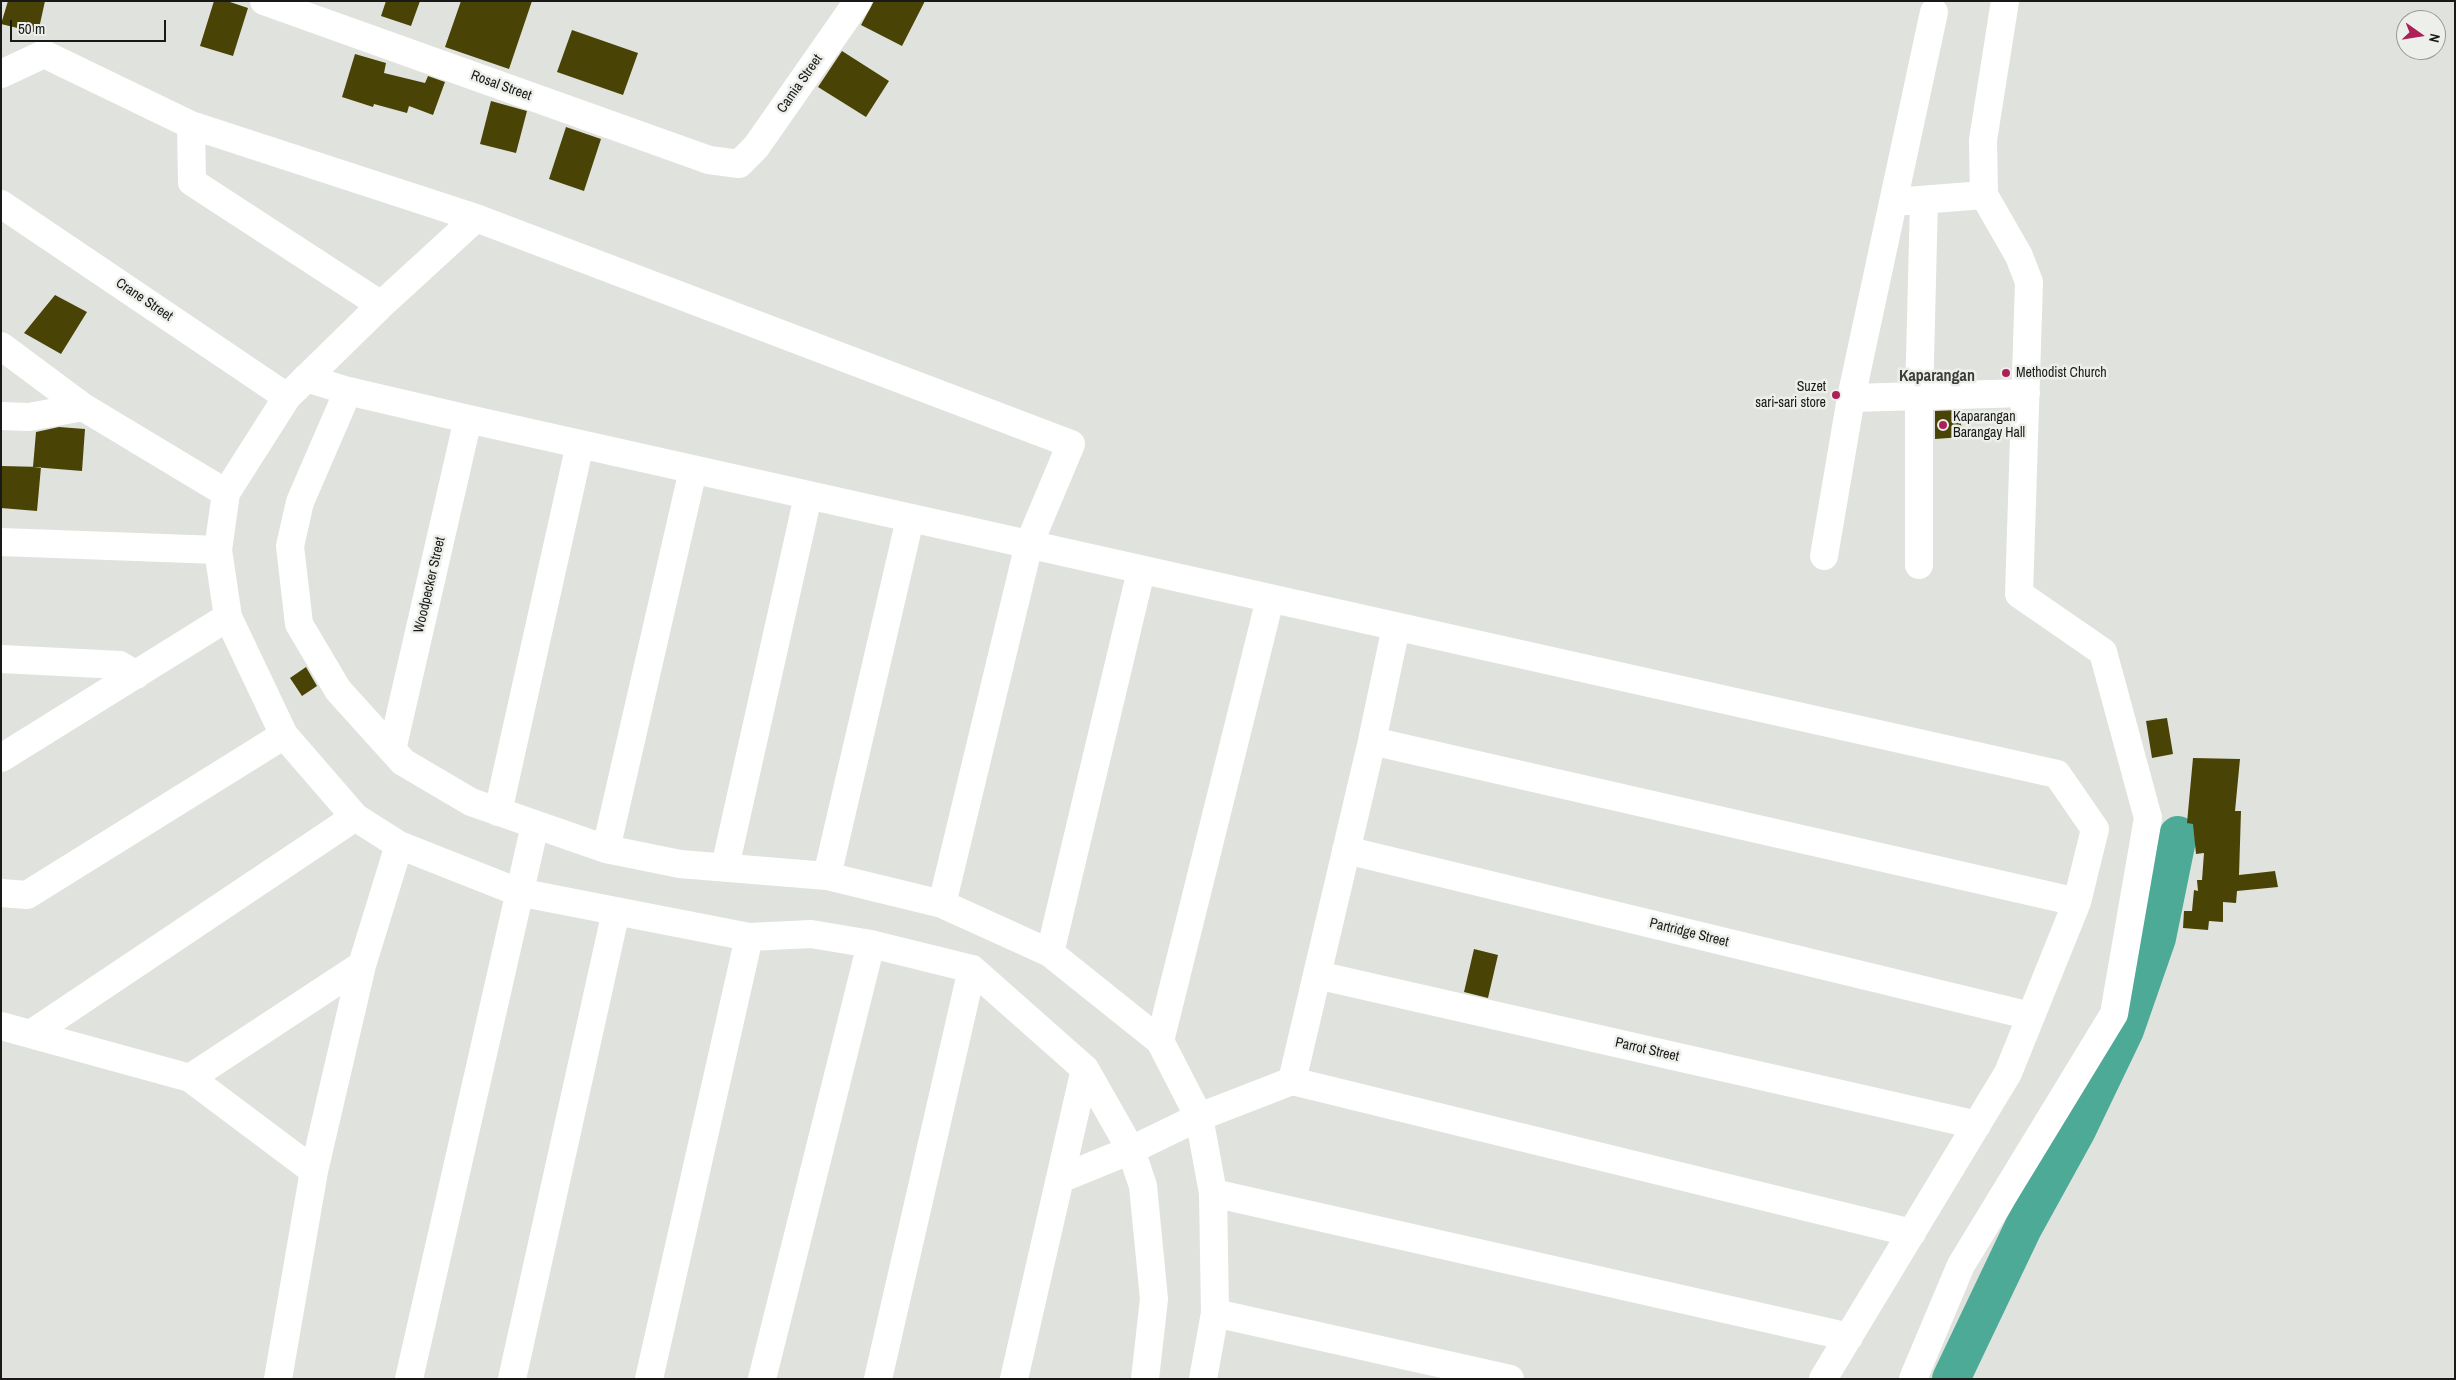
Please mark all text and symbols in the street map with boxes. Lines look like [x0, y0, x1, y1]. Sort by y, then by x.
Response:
scale bar [12, 10, 169, 42]
north arrow [2396, 10, 2446, 60]
text: 50 m [18, 18, 45, 39]
text: N [2425, 32, 2444, 44]
street label: Camia Street [774, 51, 826, 117]
street label: Rosal Street [468, 67, 534, 105]
street label: Crane Street [112, 275, 176, 325]
place label: Methodist Church [2016, 365, 2107, 381]
district label: Kaparangan [1899, 367, 1975, 387]
marker: Methodist Church [2000, 367, 2012, 379]
place label: Suzet sari-sari store [1755, 379, 1826, 412]
marker: Suzet sari-sari store [1830, 389, 1842, 401]
place label: Kaparangan Barangay Hall [1953, 409, 2025, 442]
marker: Kaparangan Barangay Hall [1937, 419, 1949, 431]
street label: Woodpecker Street [411, 535, 449, 635]
street label: Partridge Street [1648, 915, 1730, 951]
street label: Parrot Street [1613, 1034, 1681, 1066]

